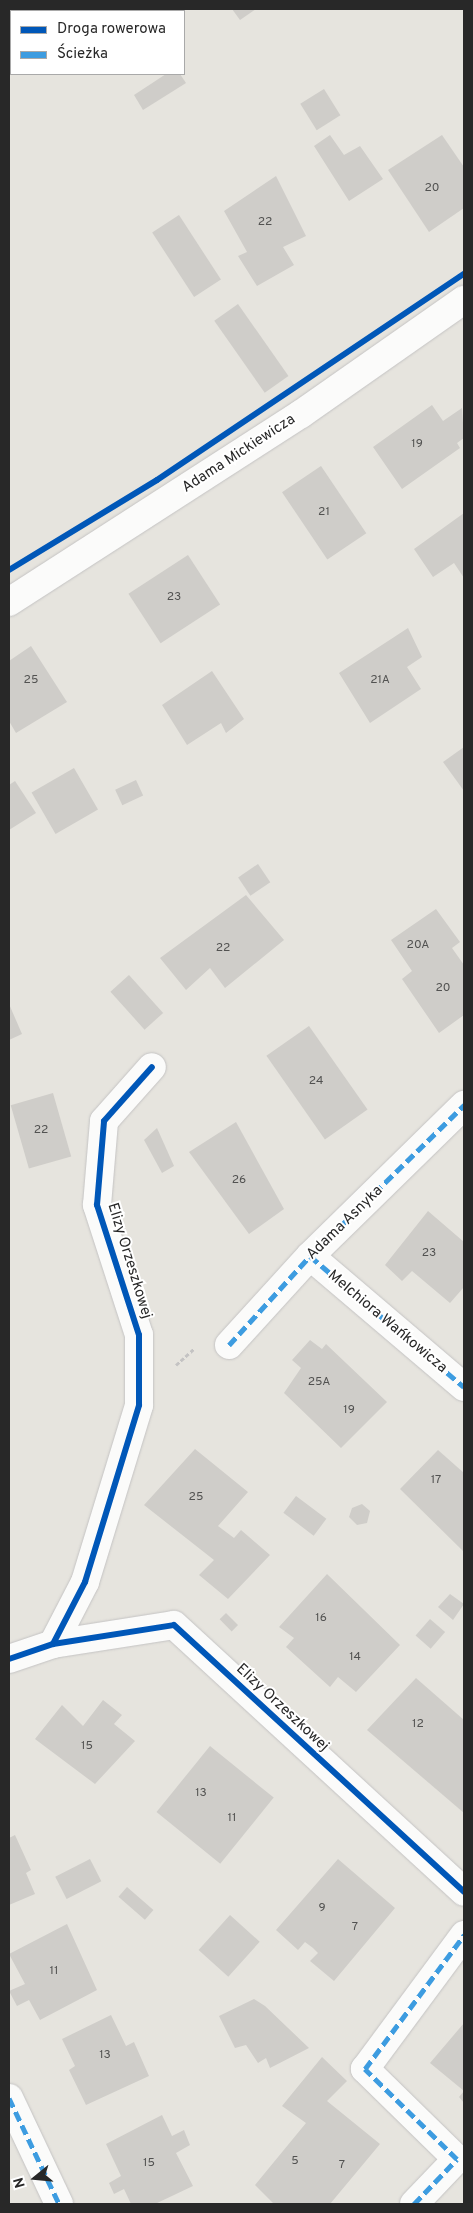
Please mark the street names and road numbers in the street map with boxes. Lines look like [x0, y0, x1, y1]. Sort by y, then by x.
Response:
street label: Adama Mickiewicza [179, 411, 299, 497]
street label: Adama Asnyka [303, 1182, 387, 1264]
street label: Elizy Orzeszkowej [103, 1201, 155, 1321]
street label: Melchiora Wańkowicza [323, 1267, 451, 1377]
street label: Elizy Orzeszkowej [232, 1660, 332, 1756]

